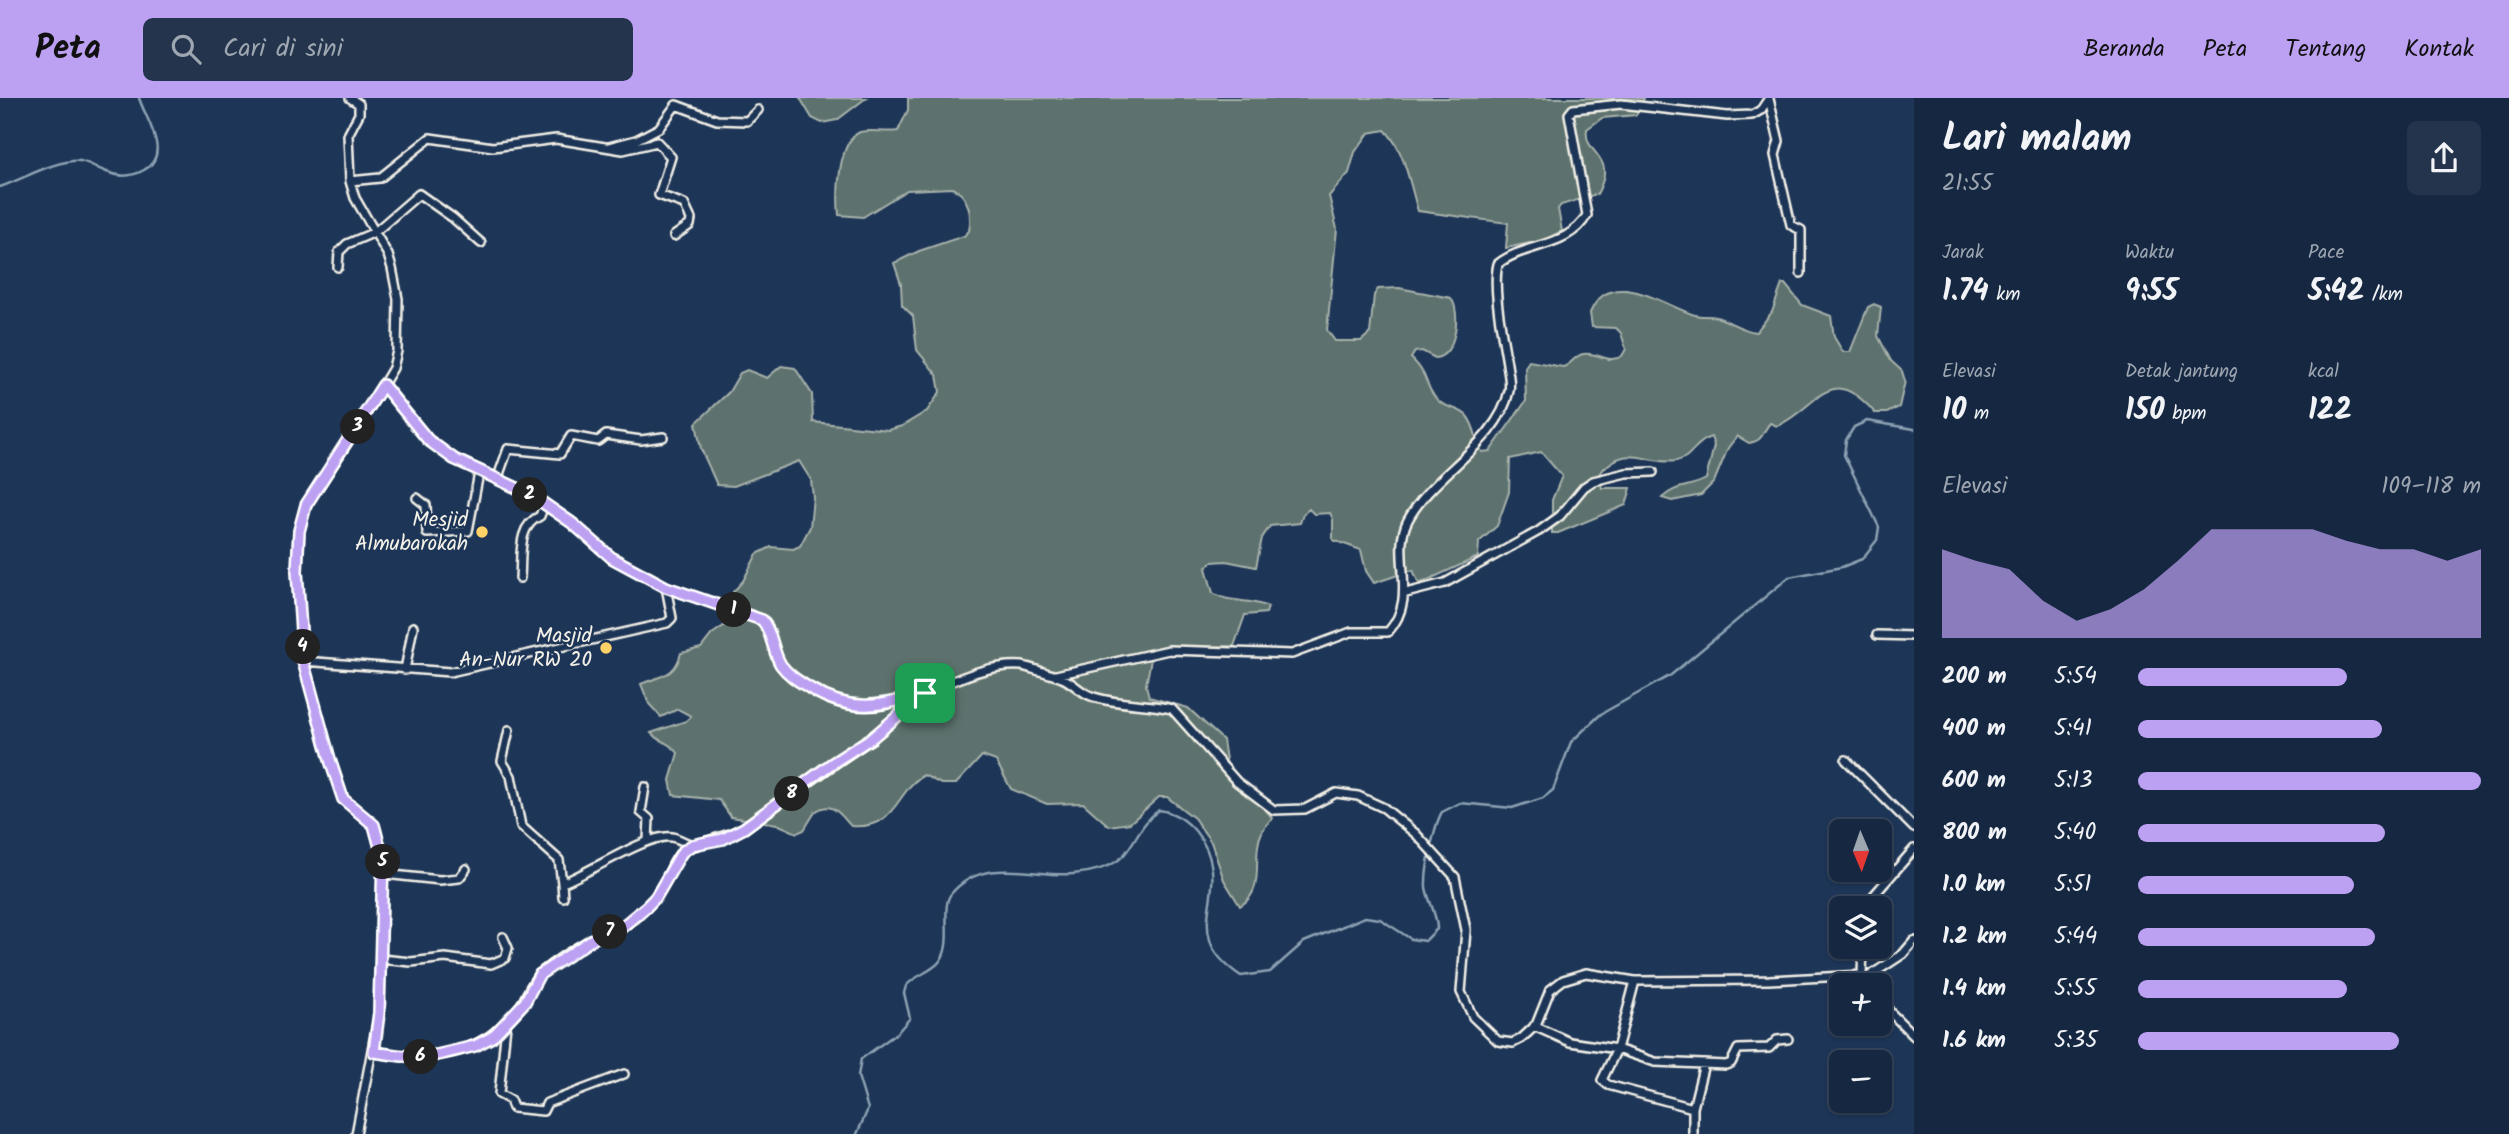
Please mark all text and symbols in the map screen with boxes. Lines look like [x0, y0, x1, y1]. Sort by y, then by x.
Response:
search box [143, 18, 633, 81]
text: Peta [35, 23, 101, 76]
text: Cari di sini [223, 28, 343, 70]
icon: search [167, 30, 205, 68]
text: Beranda [2083, 30, 2165, 69]
text: Peta [2203, 30, 2247, 69]
text: Tentang [2285, 30, 2366, 69]
text: Kontak [2404, 30, 2474, 69]
text: Lari malam [1942, 110, 2132, 170]
button: share [2407, 121, 2481, 195]
text: 21:55 [1942, 166, 1993, 202]
text: Jarak [1942, 238, 1984, 268]
text: Waktu [2125, 238, 2174, 268]
text: Pace [2308, 238, 2344, 268]
text: 1.74 [1942, 268, 1989, 316]
text: 9:55 [2125, 268, 2178, 316]
text: 5:42 [2308, 268, 2364, 316]
text: km [1989, 280, 2020, 310]
text: /km [2364, 280, 2403, 310]
text: Elevasi [1942, 357, 1996, 387]
text: Detak jantung [2125, 357, 2238, 387]
text: kcal [2308, 357, 2339, 387]
text: 10 [1942, 387, 1966, 435]
text: 150 [2125, 387, 2165, 435]
text: 122 [2308, 387, 2352, 435]
text: m [1966, 399, 1989, 429]
text: bpm [2165, 399, 2206, 429]
pin: 3 [340, 410, 376, 444]
text: 3 [352, 411, 363, 441]
text: Elevasi [1942, 469, 2007, 505]
text: 109–118 m [2381, 469, 2481, 505]
pin: 2 [512, 478, 548, 512]
text: 2 [524, 479, 535, 509]
place label: Mesjid Almubarokah [355, 504, 469, 561]
marker: Mesjid Almubarokah [474, 524, 490, 540]
pin: 1 [716, 592, 752, 628]
text: 1 [731, 594, 736, 624]
place label: Masjid An-Nur RW 20 [459, 620, 593, 677]
pin: 4 [286, 630, 320, 664]
text: 4 [297, 631, 308, 661]
marker: Masjid An-Nur RW 20 [598, 640, 614, 656]
text: 200 m [1942, 659, 2007, 695]
text: 5:54 [2054, 659, 2097, 695]
pin [895, 663, 955, 723]
icon: arrive [906, 674, 944, 712]
text: 400 m [1942, 711, 2006, 747]
text: 5:41 [2054, 711, 2092, 747]
text: 600 m [1942, 763, 2006, 799]
text: 5:13 [2054, 763, 2092, 799]
pin: 8 [774, 776, 810, 812]
text: 8 [786, 778, 797, 808]
text: 800 m [1942, 815, 2007, 851]
text: 5:40 [2054, 815, 2096, 851]
north arrow [1829, 819, 1892, 882]
map controls [1829, 819, 1892, 1113]
pin: 5 [366, 844, 400, 880]
text: 5 [378, 846, 387, 876]
text: 1.0 km [1942, 867, 2005, 903]
text: 5:51 [2054, 867, 2092, 903]
button: layers [1829, 896, 1892, 959]
pin: 7 [592, 914, 628, 950]
text: 7 [605, 916, 614, 946]
text: 1.2 km [1942, 919, 2007, 955]
text: 5:44 [2054, 919, 2097, 955]
text: 1.4 km [1942, 971, 2006, 1007]
text: 5:55 [2054, 971, 2097, 1007]
button: + [1829, 973, 1892, 1036]
text: 1.6 km [1942, 1023, 2006, 1059]
text: 5:35 [2054, 1023, 2098, 1059]
pin: 6 [404, 1040, 438, 1074]
text: 6 [415, 1041, 426, 1071]
button: − [1829, 1050, 1892, 1113]

